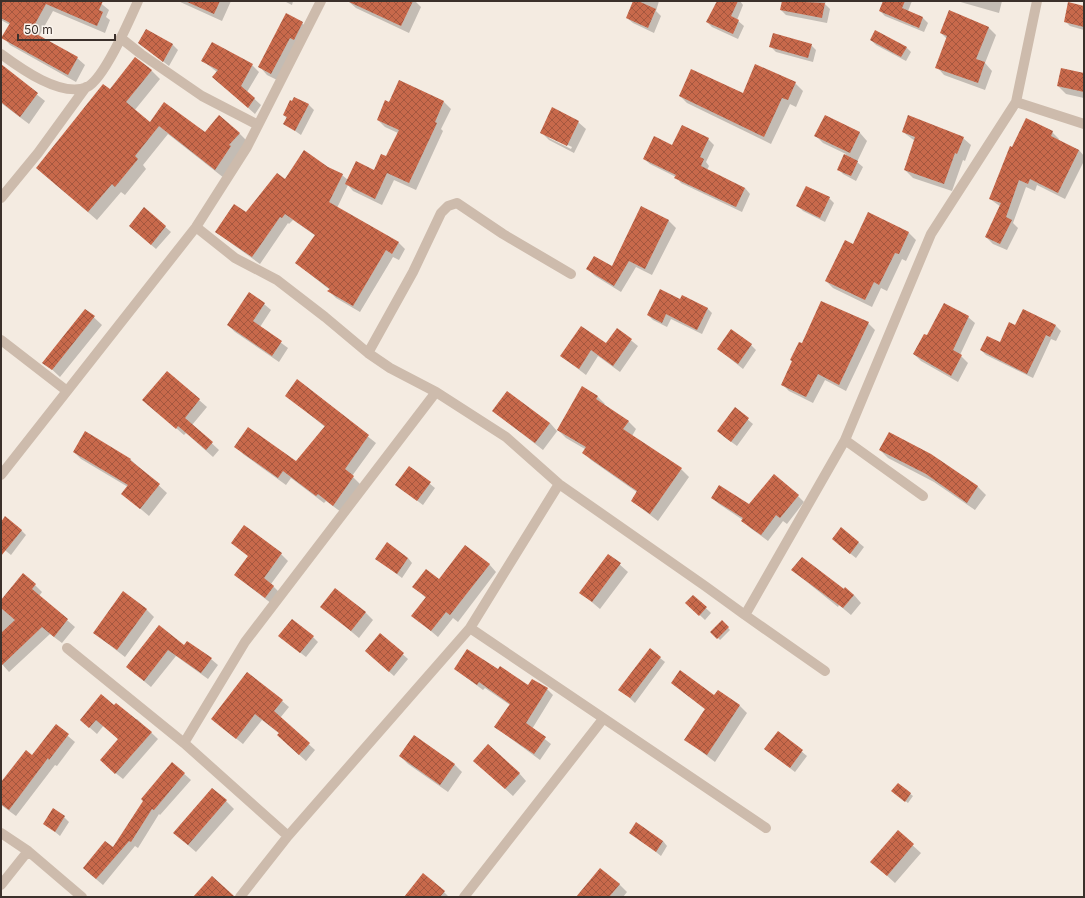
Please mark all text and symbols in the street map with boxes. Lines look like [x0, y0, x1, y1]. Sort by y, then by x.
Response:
scale bar [18, 16, 115, 42]
text: 50 m [24, 22, 53, 37]

